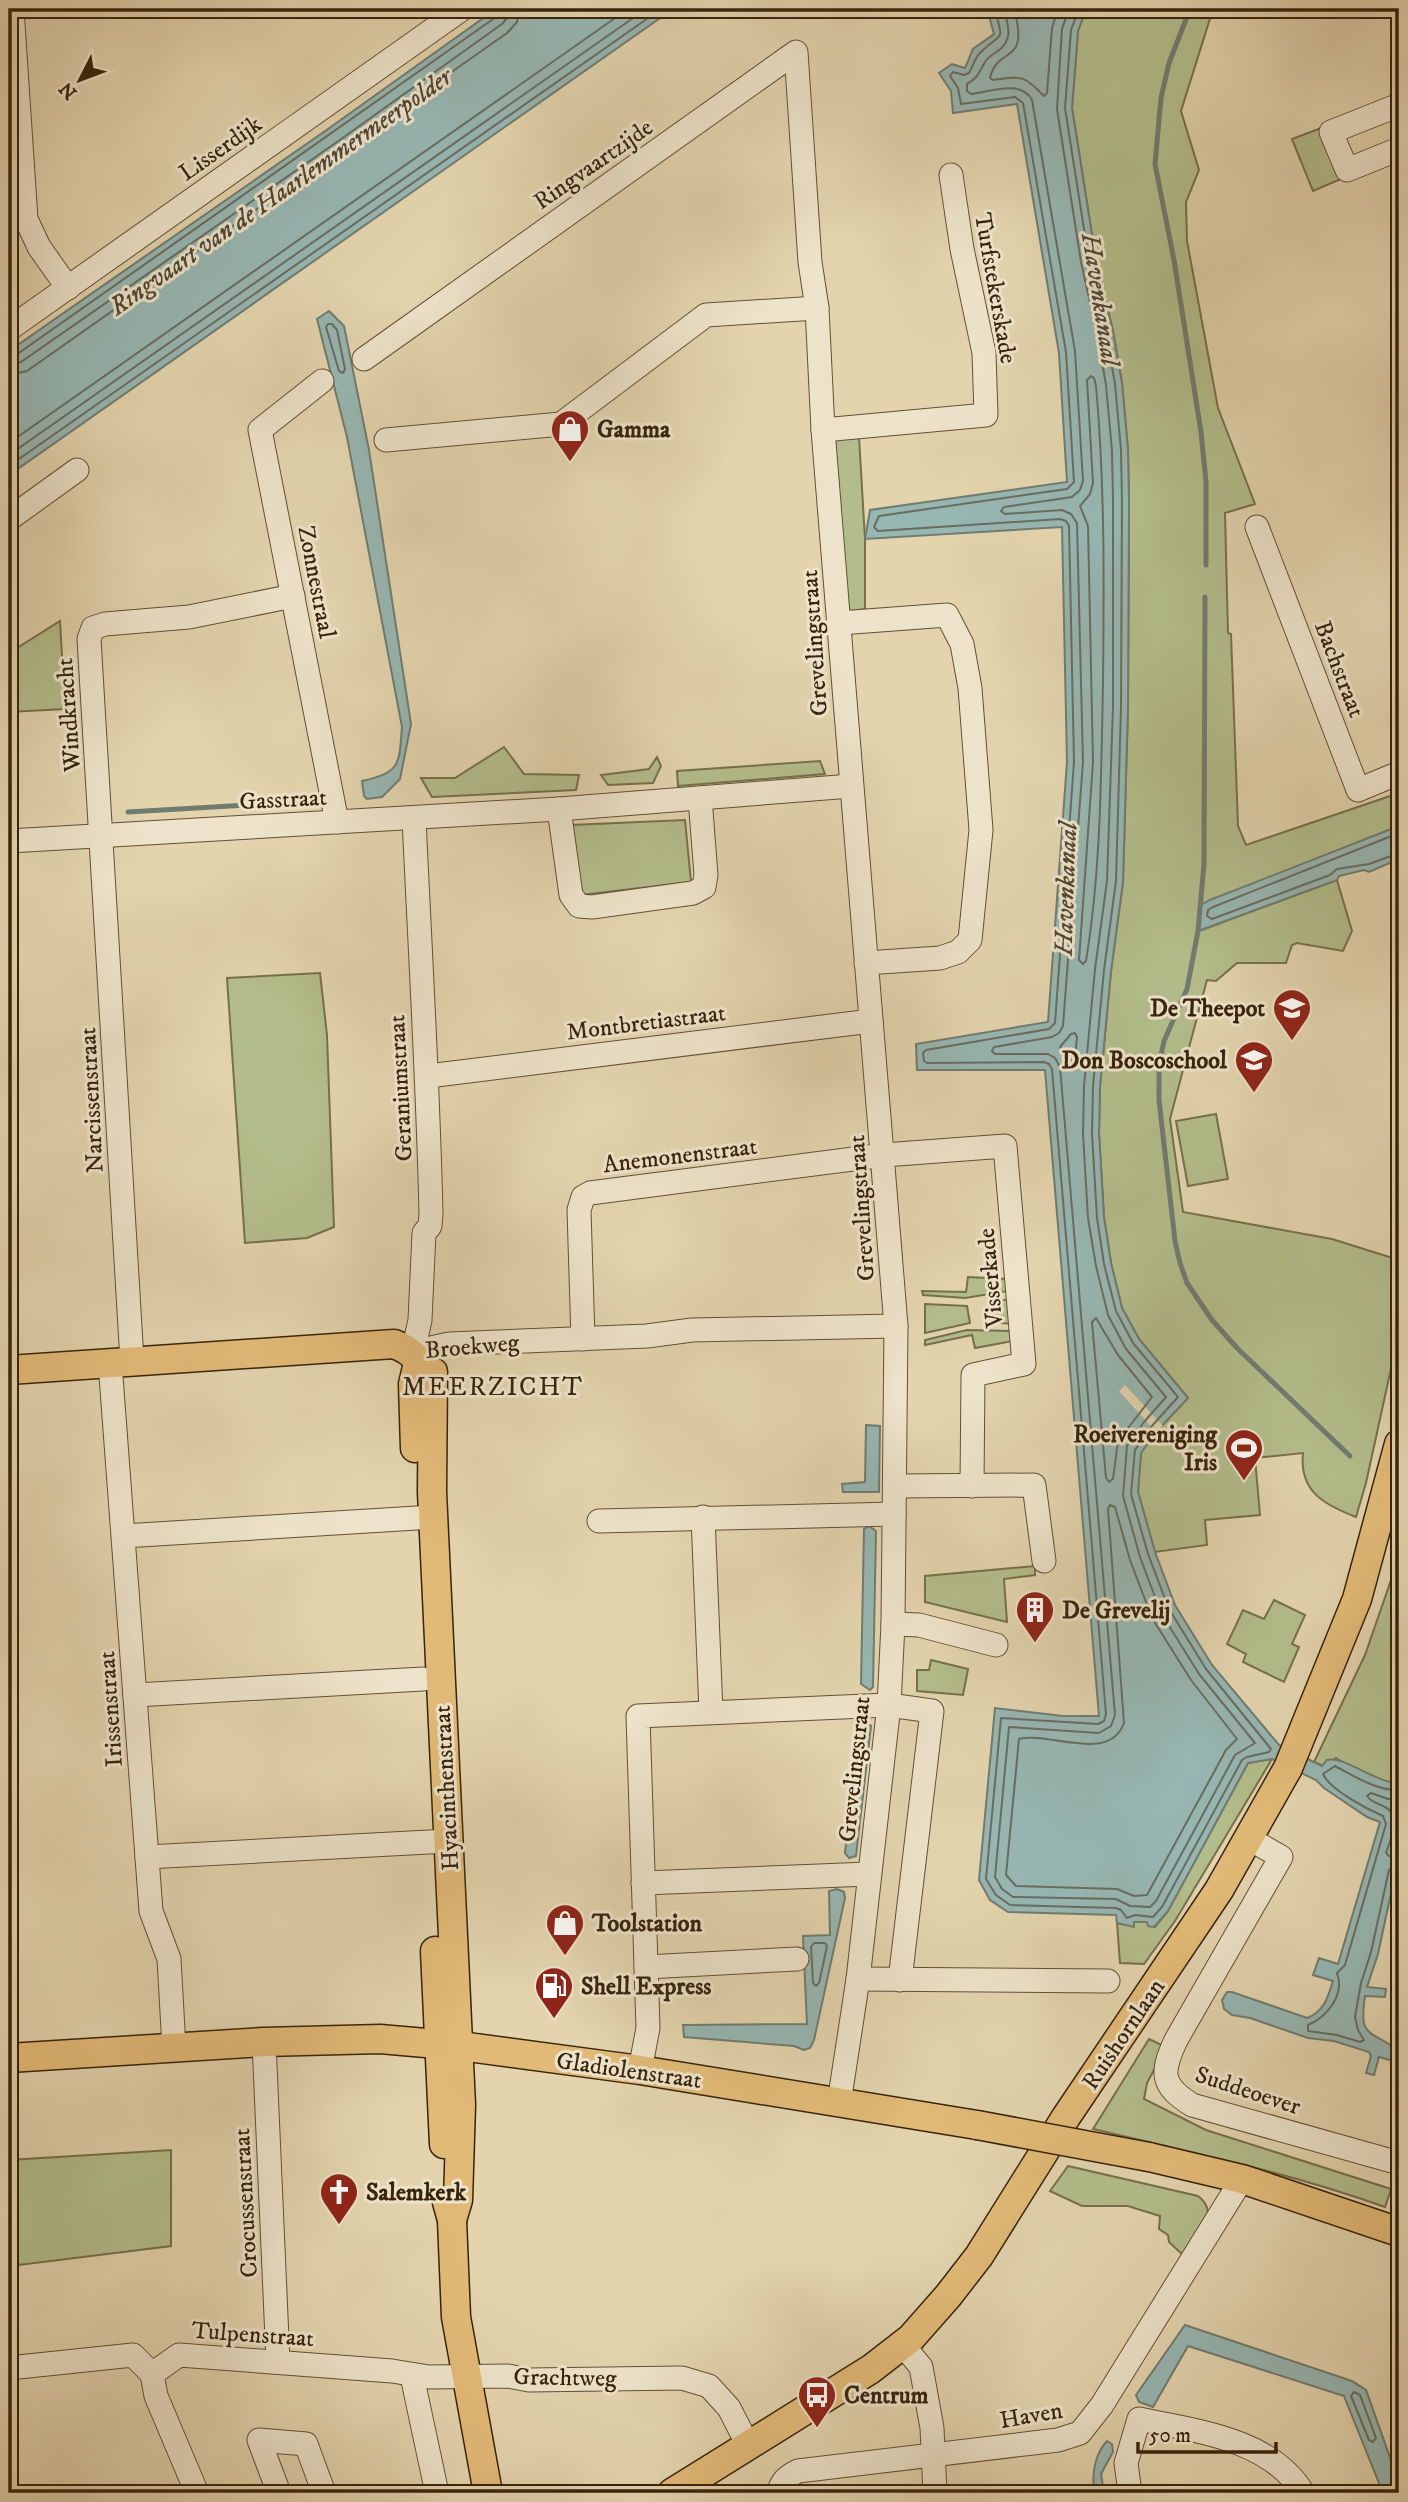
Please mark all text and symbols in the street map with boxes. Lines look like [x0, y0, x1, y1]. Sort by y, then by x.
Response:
north arrow [46, 46, 116, 116]
water label: Ringvaart van de Haarlemmermeerpolder [102, 60, 460, 324]
text: N [54, 77, 82, 104]
street label: Lisserdijk [173, 109, 268, 188]
street label: Ringvaartzijde [528, 113, 659, 217]
street label: Turfstekerskade [967, 210, 1023, 366]
water label: Havenkanaal [1073, 230, 1127, 371]
shop icon: Gamma [549, 408, 591, 463]
place label: Gamma [597, 415, 671, 445]
street label: Zonnestraal [290, 523, 342, 642]
street label: Grevelingstraat [795, 569, 835, 717]
street label: Bachstraat [1307, 617, 1371, 722]
street label: Windkracht [50, 657, 88, 774]
street label: Gasstraat [238, 783, 328, 817]
water label: Havenkanaal [1048, 818, 1085, 957]
school or university icon: De Theepot [1271, 987, 1313, 1042]
place label: De Theepot [1150, 994, 1265, 1024]
street label: Montbretiastraat [565, 998, 728, 1048]
street label: Geraniumstraat [382, 1014, 420, 1162]
street label: Narcissenstraat [73, 1026, 111, 1174]
school or university icon: Don Boscoschool [1233, 1039, 1275, 1094]
place label: Don Boscoschool [1062, 1046, 1228, 1076]
street label: Anemonenstraat [601, 1132, 759, 1180]
street label: Grevelingstraat [842, 1134, 882, 1282]
street label: Visserkade [972, 1227, 1010, 1330]
street label: Broekweg [424, 1328, 521, 1366]
district label: MEERZICHT [402, 1371, 584, 1404]
place label: Roeivereniging Iris [1073, 1420, 1218, 1478]
sports icon: Roeivereniging Iris [1223, 1427, 1265, 1482]
building icon: De Grevelij [1014, 1589, 1056, 1644]
place label: De Grevelij [1062, 1596, 1170, 1626]
street label: Irissenstraat [92, 1650, 130, 1768]
street label: Grevelingstraat [832, 1694, 878, 1843]
street label: Hyacinthenstraat [428, 1704, 466, 1871]
shop icon: Toolstation [544, 1902, 586, 1957]
place label: Toolstation [591, 1909, 703, 1939]
fuel station icon: Shell Express [533, 1965, 575, 2020]
place label: Shell Express [581, 1972, 711, 2002]
street label: Ruishornlaan [1076, 1973, 1172, 2096]
street label: Gladiolenstraat [554, 2046, 704, 2096]
street label: Suddeoever [1191, 2060, 1304, 2122]
street label: Crocussenstraat [227, 2127, 265, 2278]
church icon: Salemkerk [318, 2171, 360, 2226]
place label: Salemkerk [366, 2178, 467, 2208]
street label: Tulpenstraat [191, 2316, 315, 2354]
street label: Grachtweg [513, 2362, 617, 2394]
bus stop icon: Centrum [796, 2374, 838, 2429]
place label: Centrum [844, 2381, 929, 2411]
street label: Haven [997, 2396, 1065, 2436]
scale bar [1138, 2411, 1277, 2455]
text: 50 m [1149, 2423, 1191, 2449]

